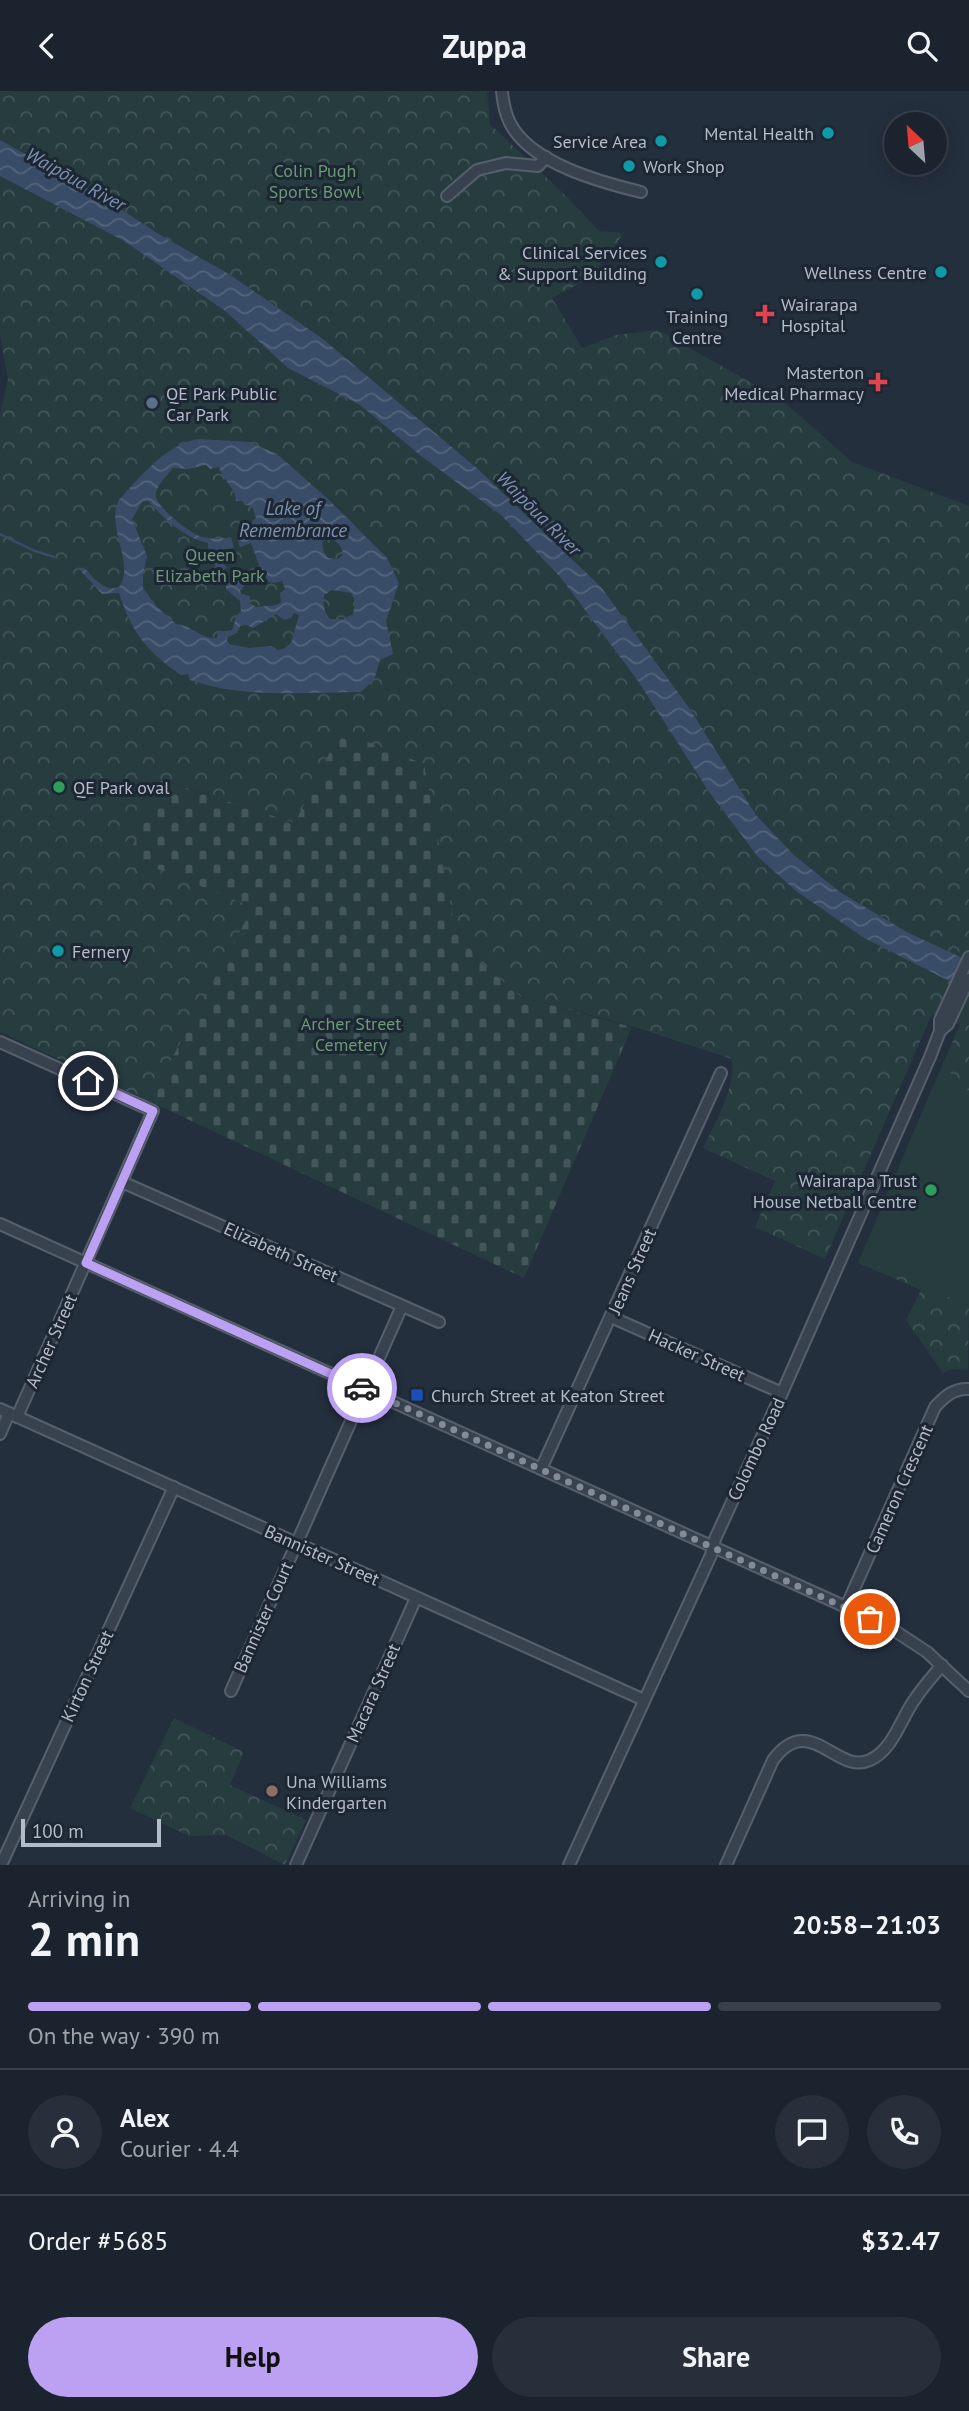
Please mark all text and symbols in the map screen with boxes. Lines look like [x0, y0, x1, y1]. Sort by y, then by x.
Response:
text: Zuppa [442, 25, 527, 67]
icon: back [28, 27, 66, 65]
icon: search [903, 27, 941, 65]
north arrow [884, 112, 947, 175]
map controls [884, 112, 947, 175]
place label: Mental Health [704, 122, 814, 145]
marker: Mental Health [820, 125, 836, 141]
place label: Service Area [553, 130, 647, 153]
marker: Service Area [653, 133, 669, 149]
water label: Waipōua River [22, 142, 132, 217]
place label: Work Shop [643, 155, 725, 178]
marker: Work Shop [621, 158, 637, 174]
park label: Colin Pugh Sports Bowl [269, 159, 362, 203]
place label: Clinical Services & Support Building [497, 241, 647, 285]
marker: Clinical Services & Support Building [653, 254, 669, 270]
place label: Wellness Centre [804, 261, 927, 284]
marker: Wellness Centre [933, 264, 949, 280]
marker: Training Centre [689, 286, 705, 302]
place label: Wairarapa Hospital [781, 293, 858, 337]
marker: Wairarapa Hospital [755, 304, 775, 324]
place label: Training Centre [666, 305, 728, 349]
place label: Masterton Medical Pharmacy [724, 361, 865, 405]
marker: Masterton Medical Pharmacy [870, 374, 886, 390]
place label: QE Park Public Car Park [166, 382, 277, 426]
marker: QE Park Public Car Park [144, 395, 160, 411]
water label: Waipōua River [492, 466, 588, 562]
water label: Lake of Remembrance [239, 496, 347, 542]
park label: Queen Elizabeth Park [155, 543, 265, 587]
place label: QE Park oval [73, 776, 170, 799]
marker: QE Park oval [51, 779, 67, 795]
place label: Fernery [72, 940, 131, 963]
marker: Fernery [50, 943, 66, 959]
park label: Archer Street Cemetery [301, 1012, 401, 1056]
pin [58, 1051, 118, 1111]
icon: home [69, 1062, 107, 1100]
place label: Wairarapa Trust House Netball Centre [753, 1169, 917, 1213]
marker: Wairarapa Trust House Netball Centre [923, 1182, 939, 1198]
street label: Elizabeth Street [220, 1217, 342, 1287]
street label: Jeans Street [602, 1225, 661, 1318]
street label: Archer Street [20, 1290, 82, 1392]
street label: Hacker Street [645, 1323, 749, 1387]
courier [327, 1353, 397, 1423]
icon: car [343, 1369, 381, 1407]
place label: Church Street at Keaton Street [431, 1384, 665, 1407]
marker: Church Street at Keaton Street [409, 1387, 425, 1403]
street label: Colombo Road [722, 1394, 790, 1504]
street label: Cameron Crescent [860, 1421, 938, 1557]
street label: Bannister Street [261, 1519, 383, 1591]
street label: Bannister Court [228, 1558, 298, 1676]
pin [840, 1589, 900, 1649]
icon: bag [851, 1600, 889, 1638]
street label: Kirton Street [56, 1626, 118, 1726]
street label: Macara Street [341, 1640, 405, 1746]
place label: Una Williams Kindergarten [286, 1770, 387, 1814]
marker: Una Williams Kindergarten [264, 1783, 280, 1799]
scale bar [21, 1816, 161, 1848]
text: 100 m [32, 1819, 84, 1843]
text: Arriving in [28, 1884, 130, 1913]
text: 20:58–21:03 [792, 1908, 941, 1941]
text: 2 min [28, 1909, 140, 1969]
text: On the way · 390 m [28, 2021, 220, 2050]
button: person [28, 2095, 102, 2169]
button: chat [775, 2095, 849, 2169]
button: phone [867, 2095, 941, 2169]
text: Alex [120, 2101, 170, 2134]
text: Courier · 4.4 [120, 2134, 239, 2163]
text: Order #5685 [28, 2224, 168, 2257]
text: $32.47 [861, 2224, 941, 2257]
button: Help [28, 2317, 478, 2397]
button: Share [492, 2317, 941, 2397]

